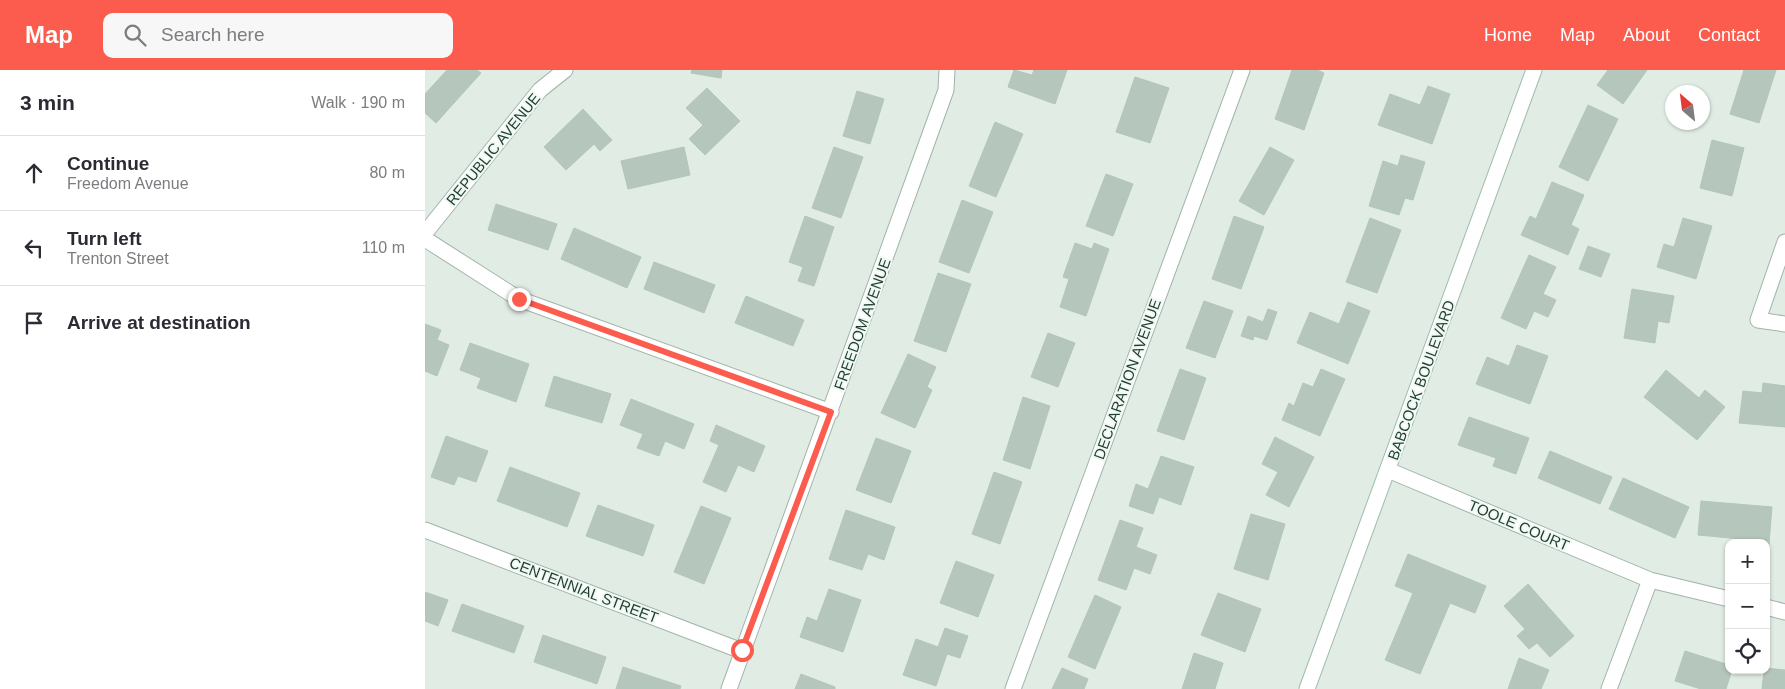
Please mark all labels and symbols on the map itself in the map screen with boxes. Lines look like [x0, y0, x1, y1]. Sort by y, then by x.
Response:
north arrow [1665, 85, 1710, 130]
street label: REPUBLIC AVENUE [443, 90, 543, 208]
street label: FREEDOM AVENUE [830, 256, 894, 392]
route end [508, 288, 531, 311]
street label: DECLARATION AVENUE [1090, 296, 1164, 462]
street label: BABCOCK BOULEVARD [1384, 298, 1458, 462]
street label: TOOLE COURT [1466, 496, 1572, 554]
street label: CENTENNIAL STREET [507, 554, 661, 626]
route start [731, 639, 754, 662]

